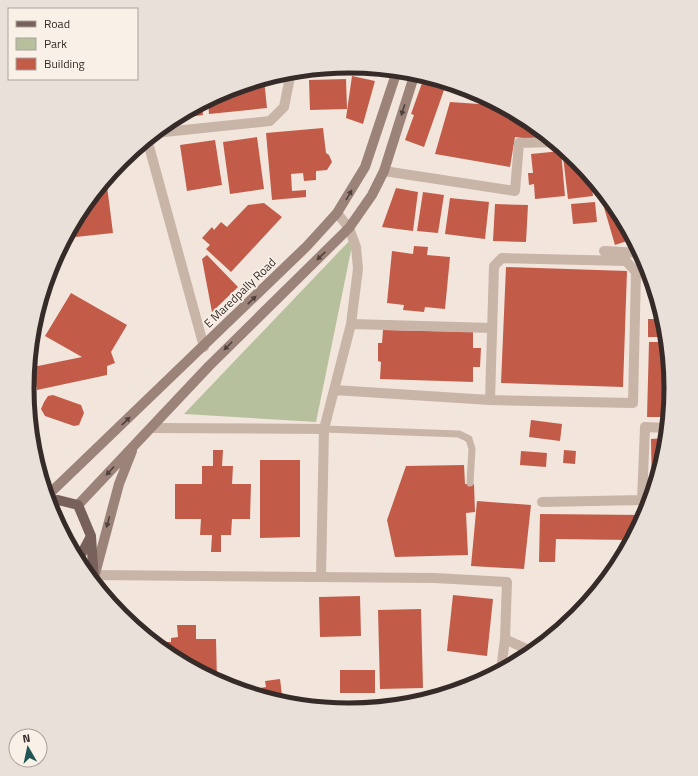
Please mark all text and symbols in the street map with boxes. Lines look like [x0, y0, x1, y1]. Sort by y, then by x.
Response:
legend [8, 8, 138, 80]
text: Road [44, 14, 70, 33]
text: Park [44, 34, 67, 53]
text: Building [44, 54, 85, 73]
one-way arrow [400, 105, 406, 117]
one-way arrow [345, 189, 352, 201]
one-way arrow [316, 251, 326, 261]
street label: E Maredpally Road [199, 253, 280, 332]
one-way arrow [247, 295, 257, 305]
one-way arrow [224, 341, 233, 351]
one-way arrow [121, 416, 131, 426]
one-way arrow [105, 466, 115, 476]
one-way arrow [105, 517, 111, 529]
north arrow [8, 728, 48, 768]
text: N [21, 730, 31, 747]

